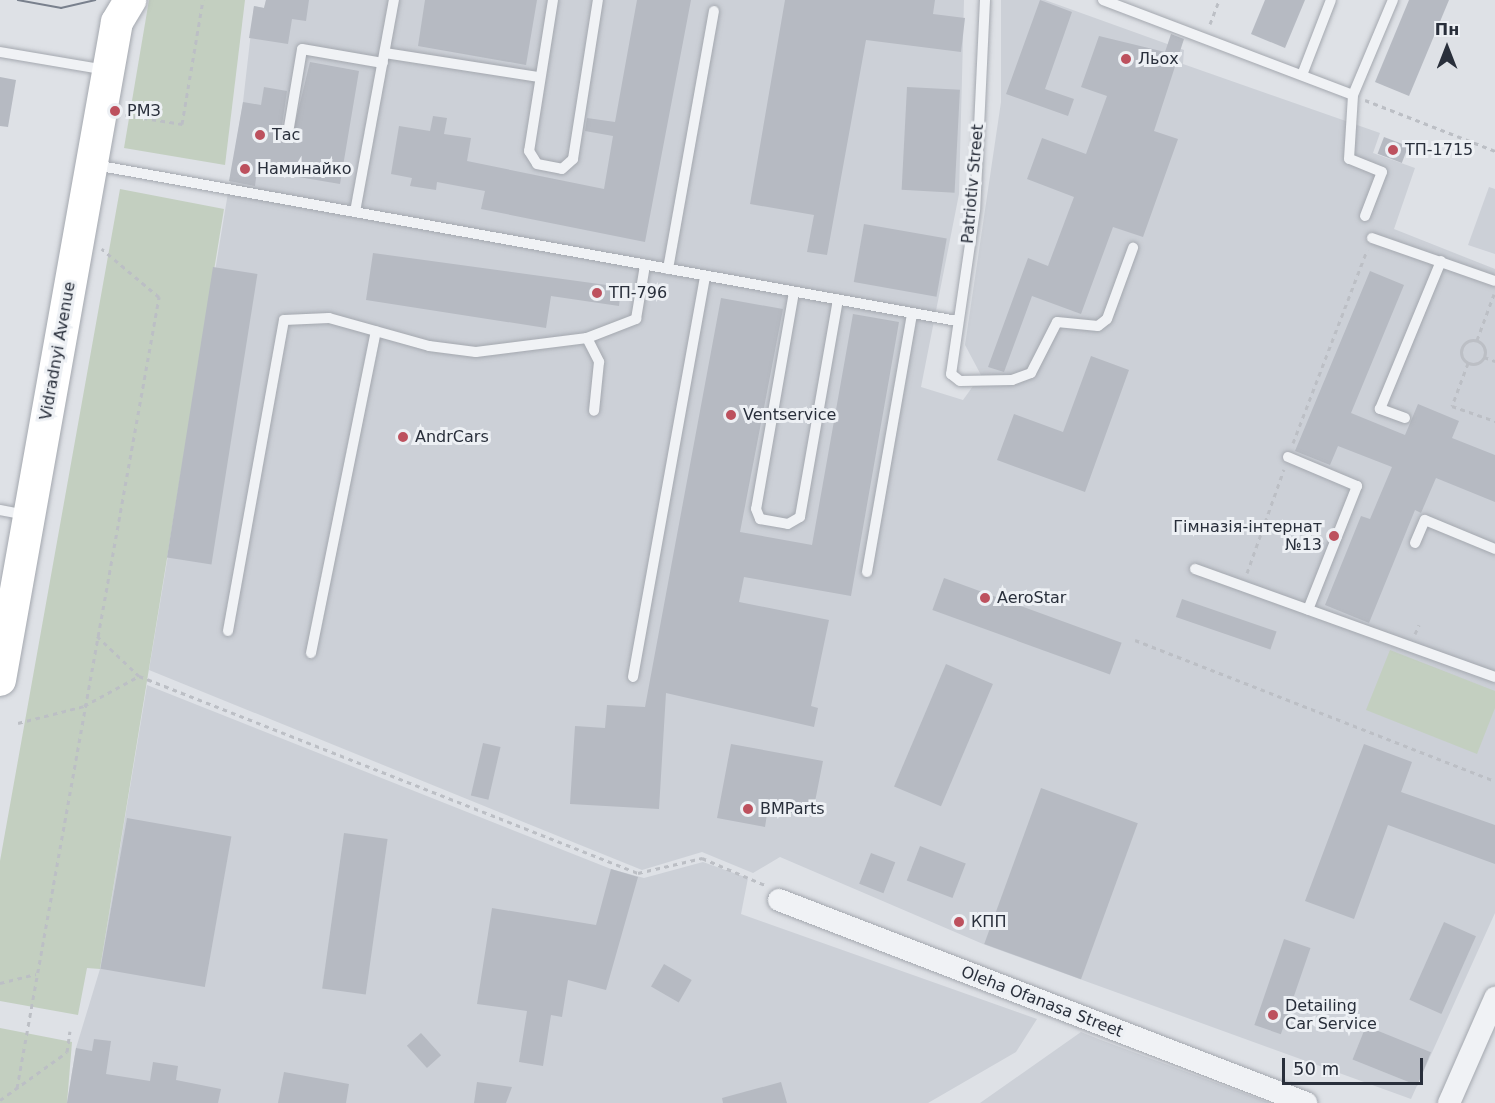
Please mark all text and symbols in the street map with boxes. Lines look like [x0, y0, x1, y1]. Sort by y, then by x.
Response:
north arrow [1417, 18, 1477, 78]
text: Пн [1435, 20, 1459, 39]
place label: Льох [1138, 49, 1179, 69]
marker: Льох [1119, 52, 1133, 66]
place label: РМЗ [127, 101, 161, 121]
marker: РМЗ [108, 104, 122, 118]
street label: Patriotiv Street [958, 124, 988, 244]
place label: Тас [272, 125, 300, 145]
marker: Тас [253, 128, 267, 142]
place label: ТП-1715 [1405, 140, 1473, 160]
marker: ТП-1715 [1386, 143, 1400, 157]
place label: Наминайко [257, 159, 351, 179]
marker: Наминайко [238, 162, 252, 176]
street label: Vidradnyi Avenue [36, 280, 80, 422]
place label: ТП-796 [609, 283, 667, 303]
marker: ТП-796 [590, 286, 604, 300]
place label: Ventservice [743, 405, 836, 425]
marker: Ventservice [724, 408, 738, 422]
place label: AndrCars [415, 427, 489, 447]
marker: AndrCars [396, 430, 410, 444]
place label: Гімназія-інтернат №13 [1173, 517, 1322, 555]
marker: Гімназія-інтернат №13 [1327, 529, 1341, 543]
place label: AeroStar [997, 588, 1066, 608]
marker: AeroStar [978, 591, 992, 605]
place label: BMParts [760, 799, 825, 819]
marker: BMParts [741, 802, 755, 816]
place label: КПП [971, 912, 1006, 932]
marker: КПП [952, 915, 966, 929]
street label: Oleha Ofanasa Street [958, 962, 1126, 1042]
place label: Detailing Car Service [1285, 996, 1377, 1034]
marker: Detailing Car Service [1266, 1008, 1280, 1022]
scale bar [1285, 1046, 1426, 1084]
text: 50 m [1293, 1058, 1339, 1079]

